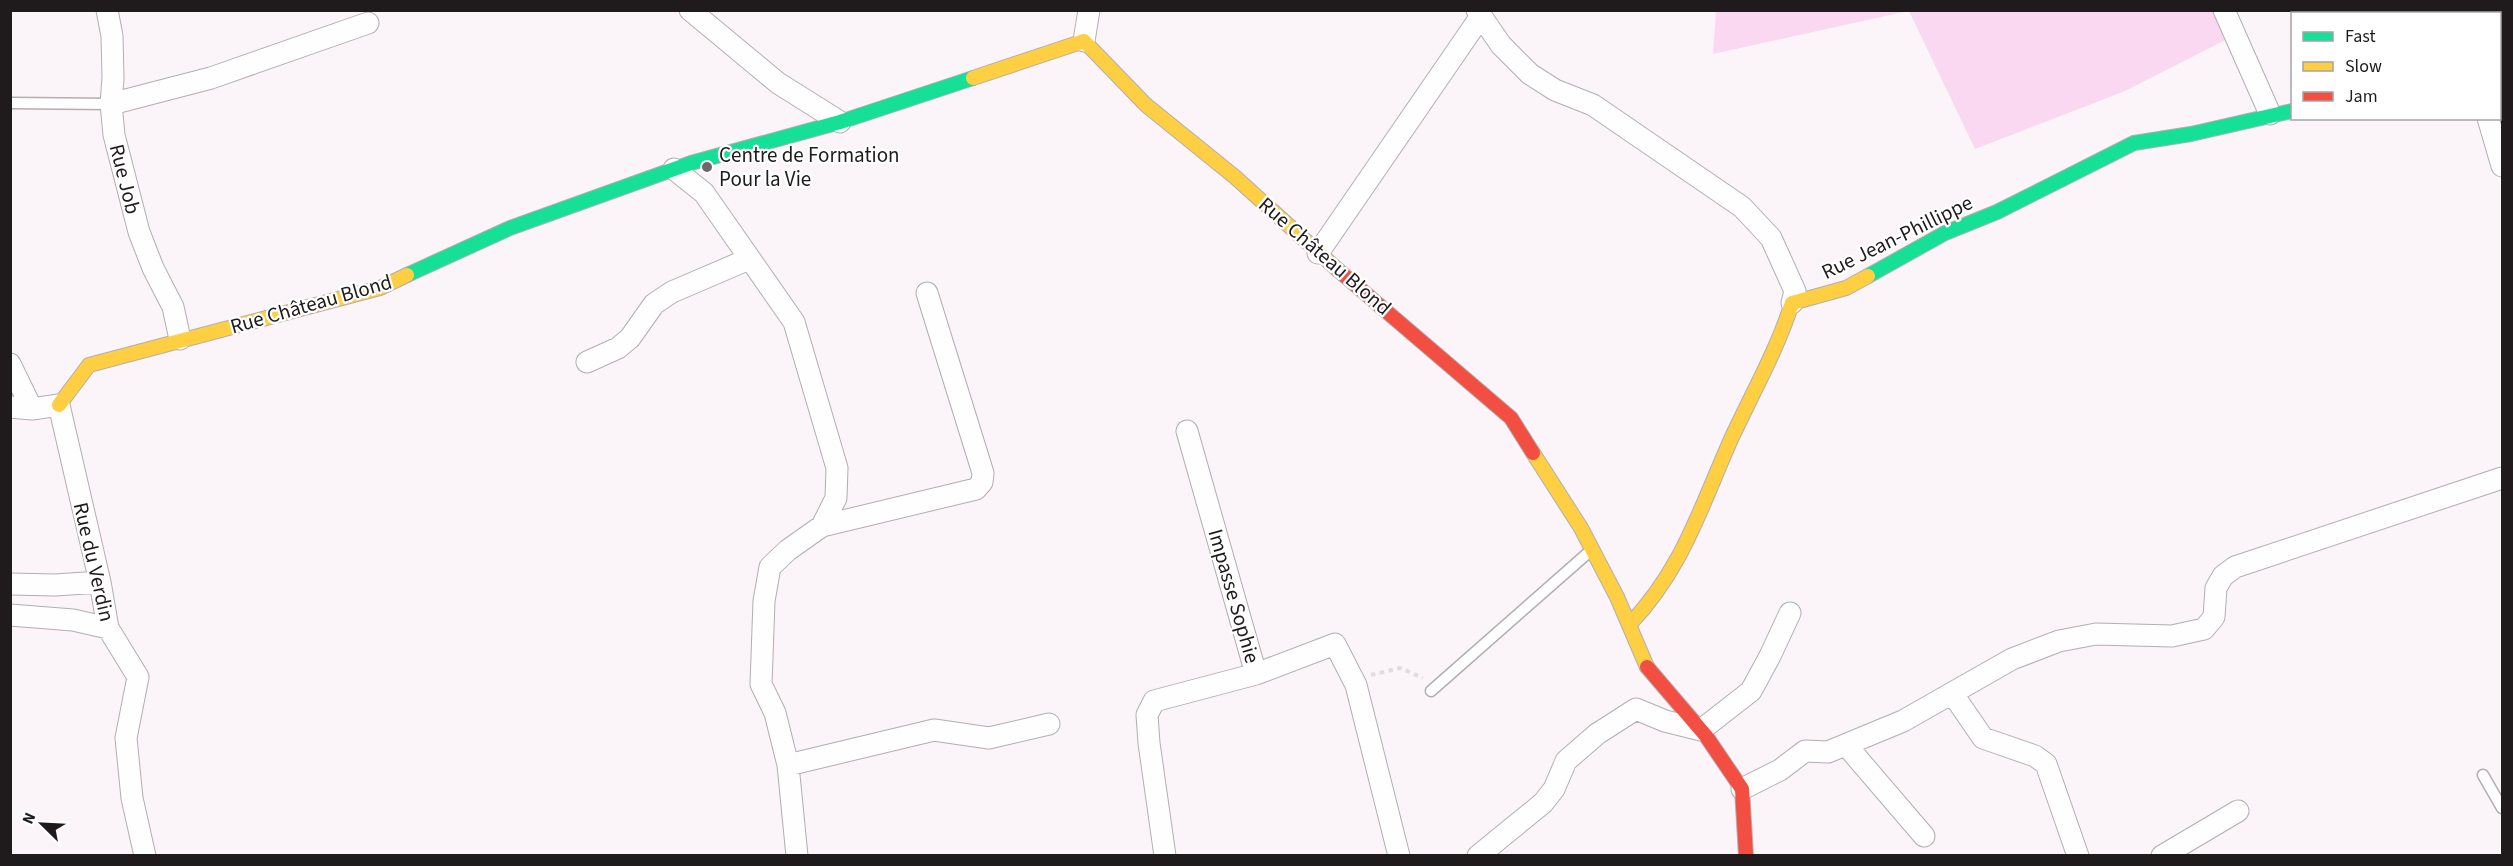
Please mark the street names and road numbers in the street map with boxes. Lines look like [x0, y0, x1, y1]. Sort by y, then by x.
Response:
street label: Rue Job [102, 141, 148, 217]
street label: Rue Jean-Phillippe [1816, 187, 1978, 287]
street label: Rue Château Blond [1252, 190, 1398, 322]
street label: Rue Château Blond [227, 267, 395, 341]
street label: Rue du Verdin [66, 499, 122, 625]
street label: Impasse Sophie [1201, 525, 1267, 667]

